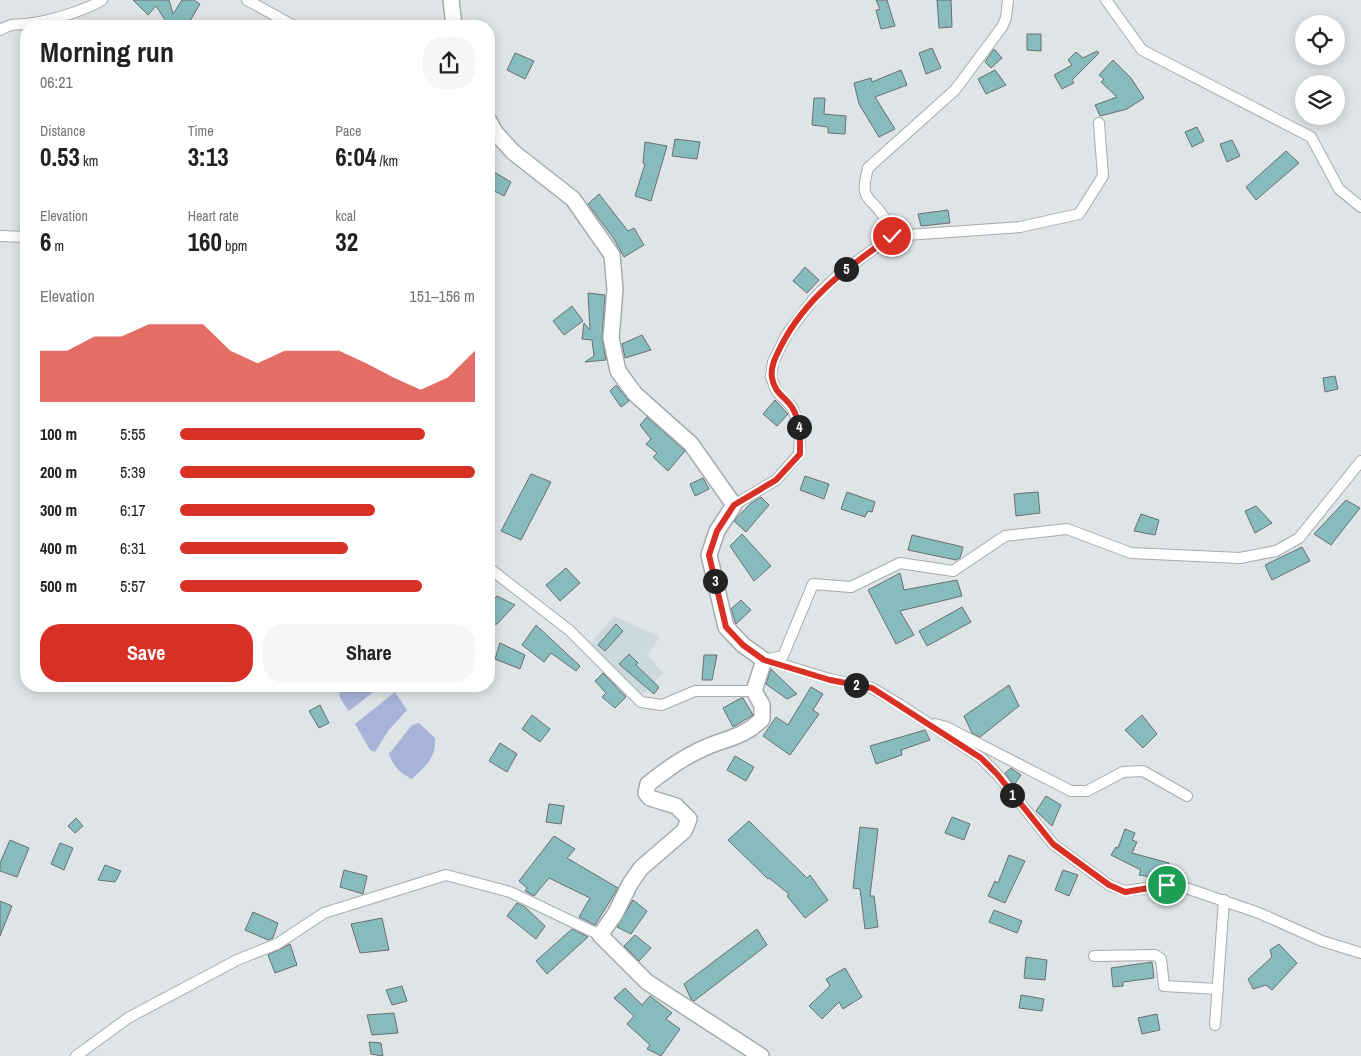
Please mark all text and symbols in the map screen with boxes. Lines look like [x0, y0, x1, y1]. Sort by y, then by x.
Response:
map controls [1295, 15, 1345, 125]
button: locate [1295, 15, 1345, 65]
text: Morning run [40, 33, 174, 71]
button: share [423, 37, 475, 89]
text: 06:21 [40, 71, 73, 93]
button: layers [1295, 75, 1345, 125]
text: Distance [40, 122, 85, 140]
text: Time [188, 122, 214, 140]
text: Pace [335, 122, 362, 140]
text: 0.53 [40, 140, 80, 174]
text: 3:13 [188, 140, 229, 174]
text: 6:04 [335, 140, 376, 174]
text: km [80, 152, 98, 170]
text: /km [376, 152, 398, 170]
text: Elevation [40, 207, 88, 225]
text: Heart rate [188, 207, 239, 225]
text: kcal [335, 207, 356, 225]
pin [871, 215, 913, 257]
icon: check [878, 222, 906, 250]
text: 6 [40, 225, 51, 259]
text: 160 [188, 225, 222, 259]
text: 32 [335, 225, 358, 259]
text: m [51, 237, 64, 255]
text: bpm [222, 237, 247, 255]
pin: 5 [834, 256, 858, 282]
text: 5 [843, 260, 850, 278]
text: Elevation [40, 285, 95, 307]
text: 151–156 m [409, 285, 475, 307]
pin: 4 [786, 414, 812, 440]
text: 4 [796, 418, 803, 436]
text: 100 m [40, 423, 77, 445]
text: 5:55 [120, 423, 146, 445]
text: 200 m [40, 461, 77, 483]
text: 5:39 [120, 461, 146, 483]
text: 300 m [40, 499, 77, 521]
text: 6:17 [120, 499, 146, 521]
text: 400 m [40, 537, 77, 559]
text: 6:31 [120, 537, 146, 559]
pin: 3 [702, 568, 728, 594]
text: 3 [712, 572, 719, 590]
text: 500 m [40, 575, 77, 597]
text: 5:57 [120, 575, 146, 597]
button: Save [40, 624, 253, 682]
button: Share [263, 624, 475, 682]
pin: 2 [844, 672, 868, 698]
text: 2 [853, 676, 860, 694]
pin: 1 [1000, 782, 1024, 808]
text: 1 [1009, 786, 1016, 804]
pin [1146, 864, 1188, 906]
icon: arrive [1153, 871, 1181, 899]

